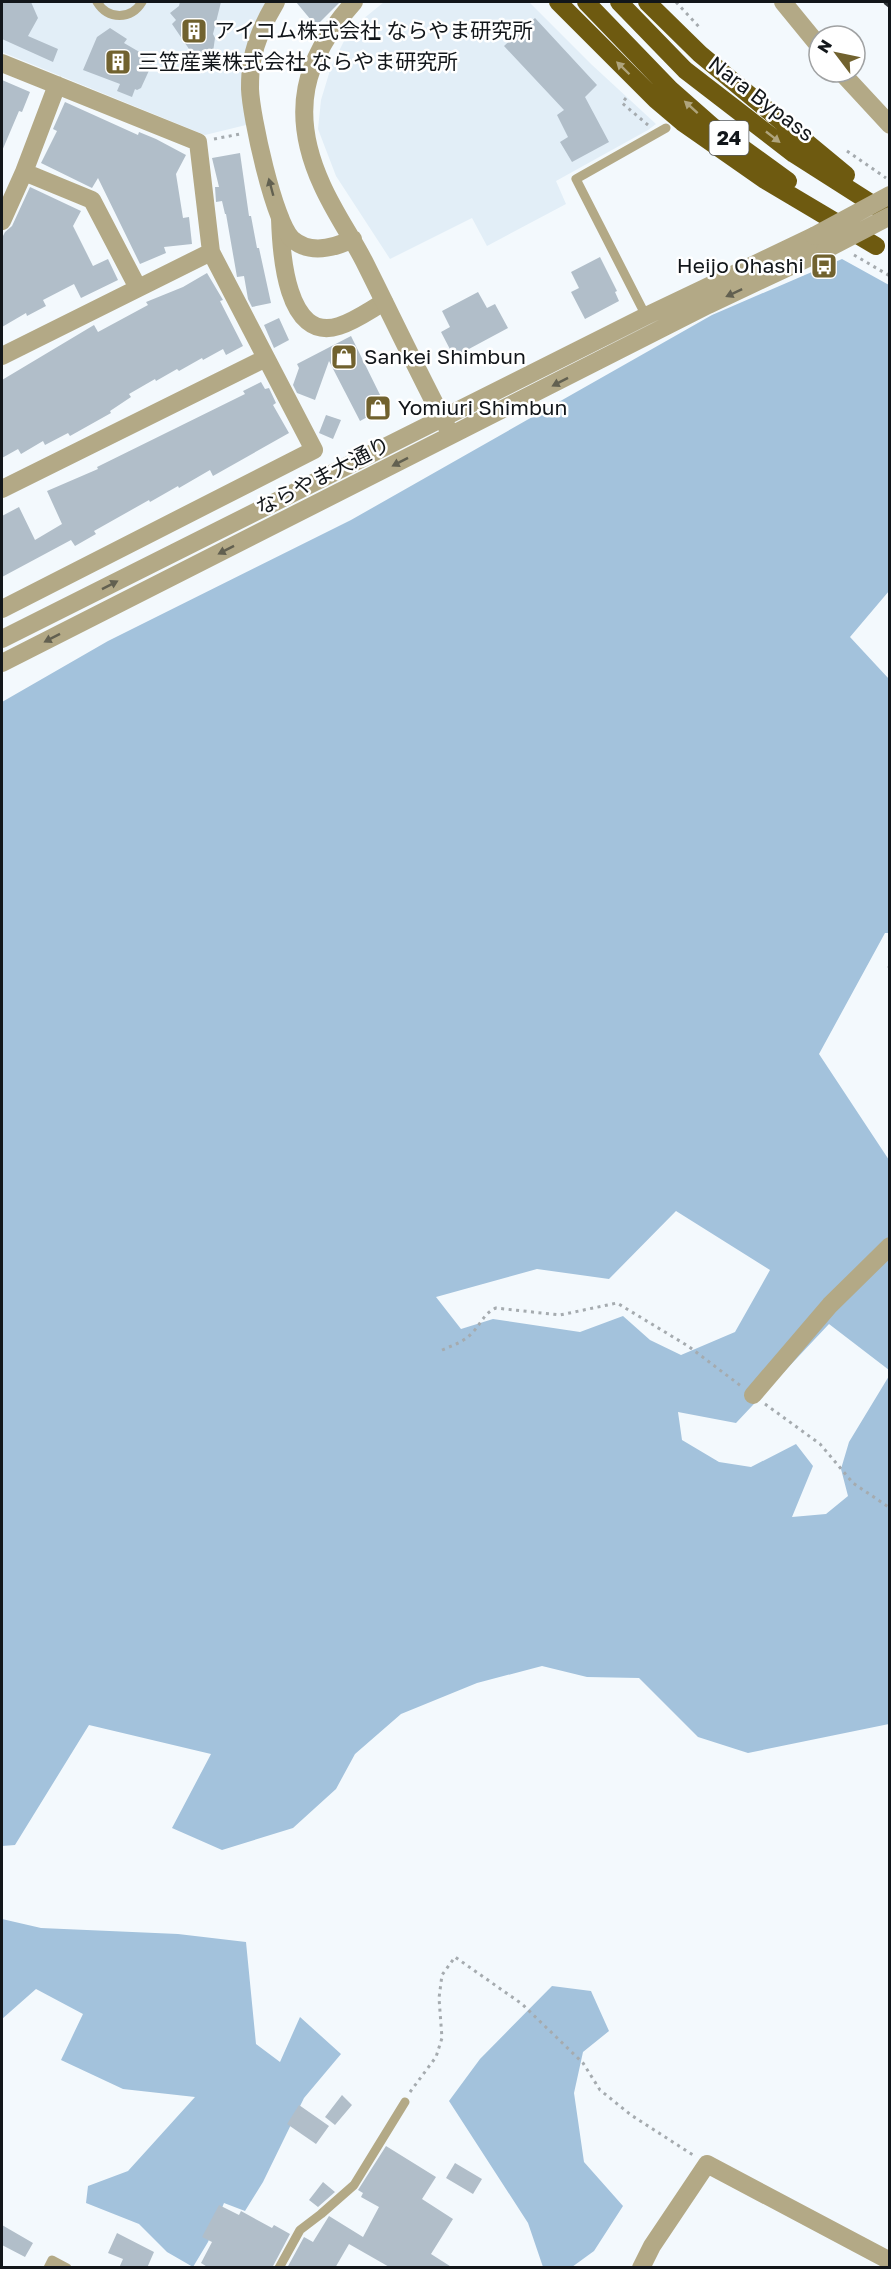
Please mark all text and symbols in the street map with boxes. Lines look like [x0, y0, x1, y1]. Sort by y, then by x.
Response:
building icon: アイコム株式会社 ならやま研究所 [179, 16, 209, 46]
place label: アイコム株式会社 ならやま研究所 [214, 17, 533, 43]
north arrow [807, 24, 867, 84]
text: N [813, 36, 836, 57]
building icon: 三笠産業株式会社 ならやま研究所 [103, 47, 133, 77]
place label: 三笠産業株式会社 ならやま研究所 [138, 48, 458, 74]
street label: Nara Bypass [704, 50, 820, 146]
one-way arrow [617, 61, 631, 75]
one-way arrow [683, 100, 698, 114]
road number: 24 [710, 121, 748, 155]
one-way arrow [765, 131, 780, 143]
one-way arrow [266, 178, 275, 196]
bus stop icon: Heijo Ohashi [809, 251, 839, 281]
place label: Heijo Ohashi [677, 252, 804, 278]
one-way arrow [725, 288, 742, 297]
shop icon: Sankei Shimbun [329, 342, 359, 372]
place label: Sankei Shimbun [364, 343, 526, 369]
one-way arrow [551, 376, 569, 386]
shop icon: Yomiuri Shimbun [363, 393, 393, 423]
place label: Yomiuri Shimbun [398, 394, 567, 420]
street label: ならやま大通り [251, 430, 394, 520]
one-way arrow [391, 457, 408, 467]
one-way arrow [217, 545, 234, 555]
one-way arrow [102, 580, 119, 590]
one-way arrow [43, 633, 60, 643]

